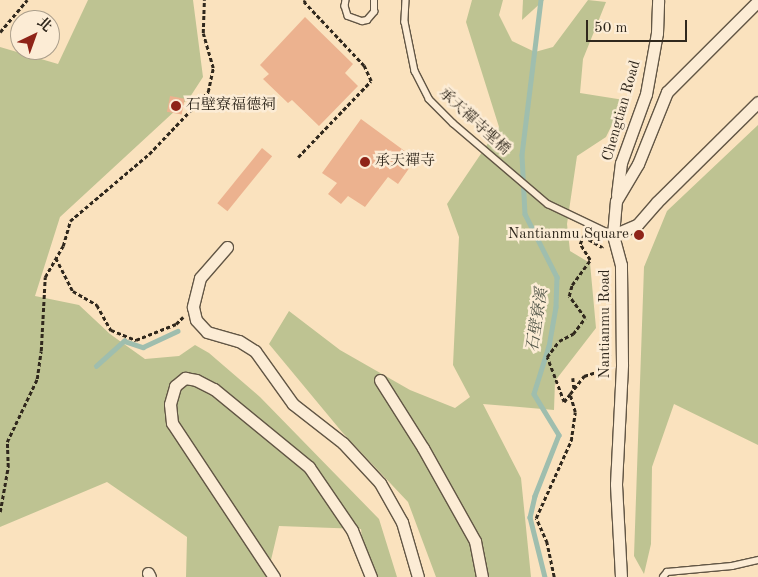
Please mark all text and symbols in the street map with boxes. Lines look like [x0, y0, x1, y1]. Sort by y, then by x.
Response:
north arrow [10, 10, 60, 60]
scale bar [588, 10, 689, 42]
text: 北 [34, 15, 54, 34]
text: 50 m [594, 21, 628, 36]
street label: Chengtian Road [599, 59, 645, 163]
street label: 承天禪寺聖橋 [435, 85, 513, 159]
place label: 石壁寮福德祠 [186, 97, 276, 115]
marker: 石壁寮福德祠 [170, 100, 182, 112]
place label: 承天禪寺 [375, 153, 435, 171]
marker: 承天禪寺 [359, 156, 371, 168]
place label: Nantianmu Square [508, 226, 629, 244]
marker: Nantianmu Square [633, 229, 645, 241]
street label: Nantianmu Road [597, 269, 615, 379]
water label: 石壁寮溪 [524, 287, 552, 353]

